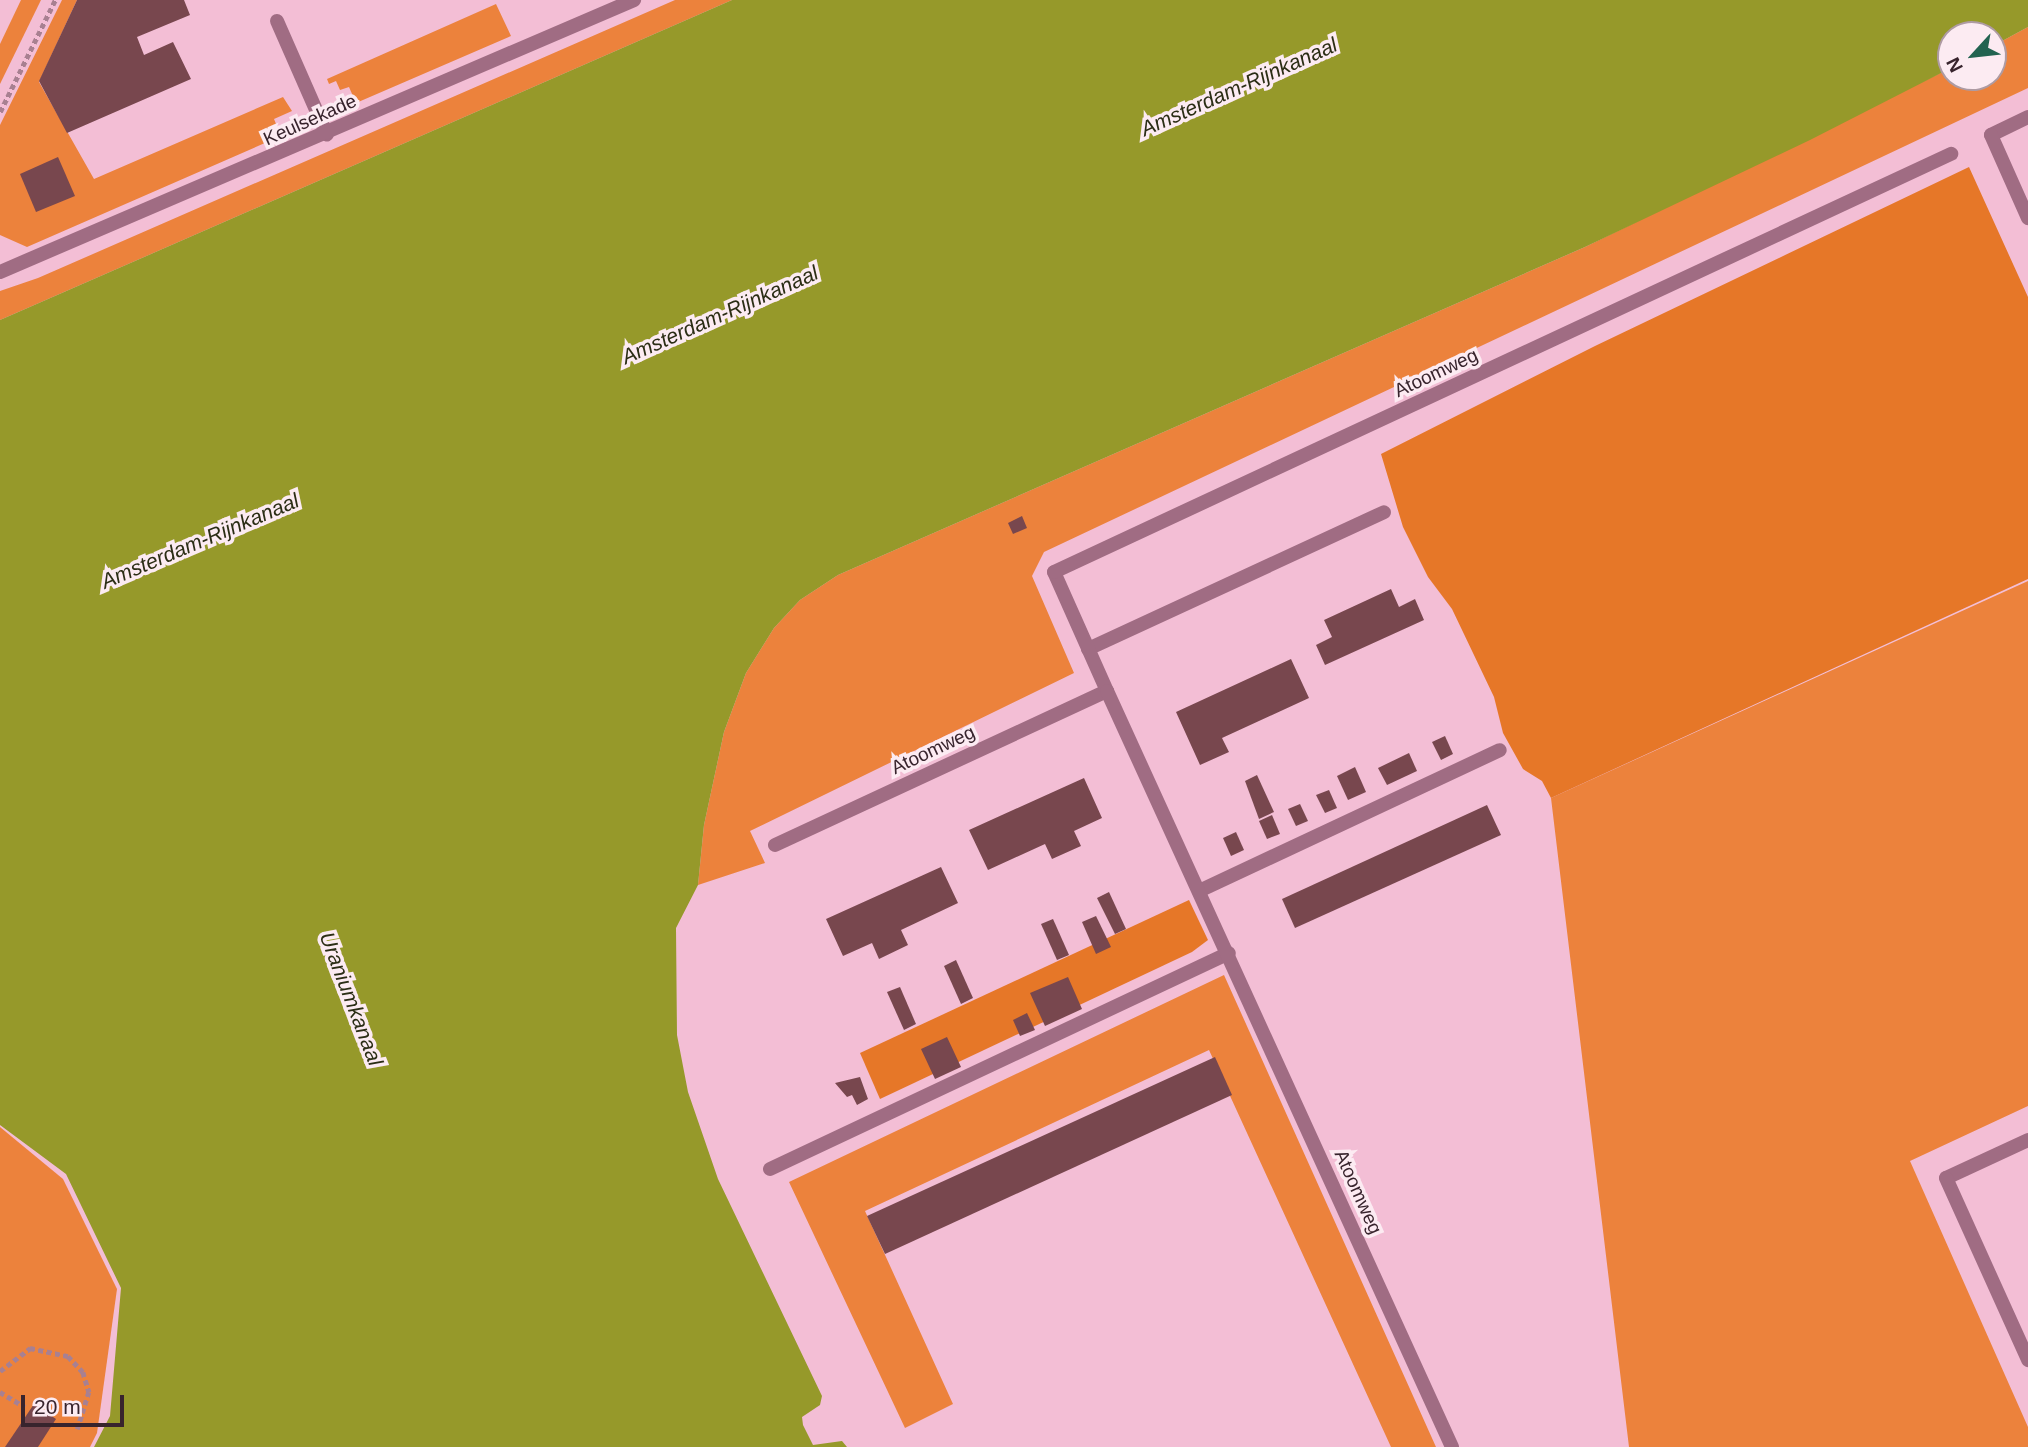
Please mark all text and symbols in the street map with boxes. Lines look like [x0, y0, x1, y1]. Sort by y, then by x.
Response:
north arrow [1937, 21, 2007, 91]
water label: Amsterdam-Rijnkanaal [1137, 32, 1341, 142]
text: N [1942, 54, 1967, 76]
street label: Keulsekade [260, 89, 360, 151]
water label: Amsterdam-Rijnkanaal [618, 260, 822, 370]
street label: Atoomweg [1391, 344, 1481, 402]
water label: Amsterdam-Rijnkanaal [97, 488, 303, 594]
street label: Atoomweg [888, 721, 978, 779]
water label: Uraniumkanaal [314, 929, 388, 1069]
street label: Atoomweg [1329, 1146, 1387, 1238]
scale bar [24, 1380, 128, 1424]
text: 20 m [34, 1395, 81, 1418]

